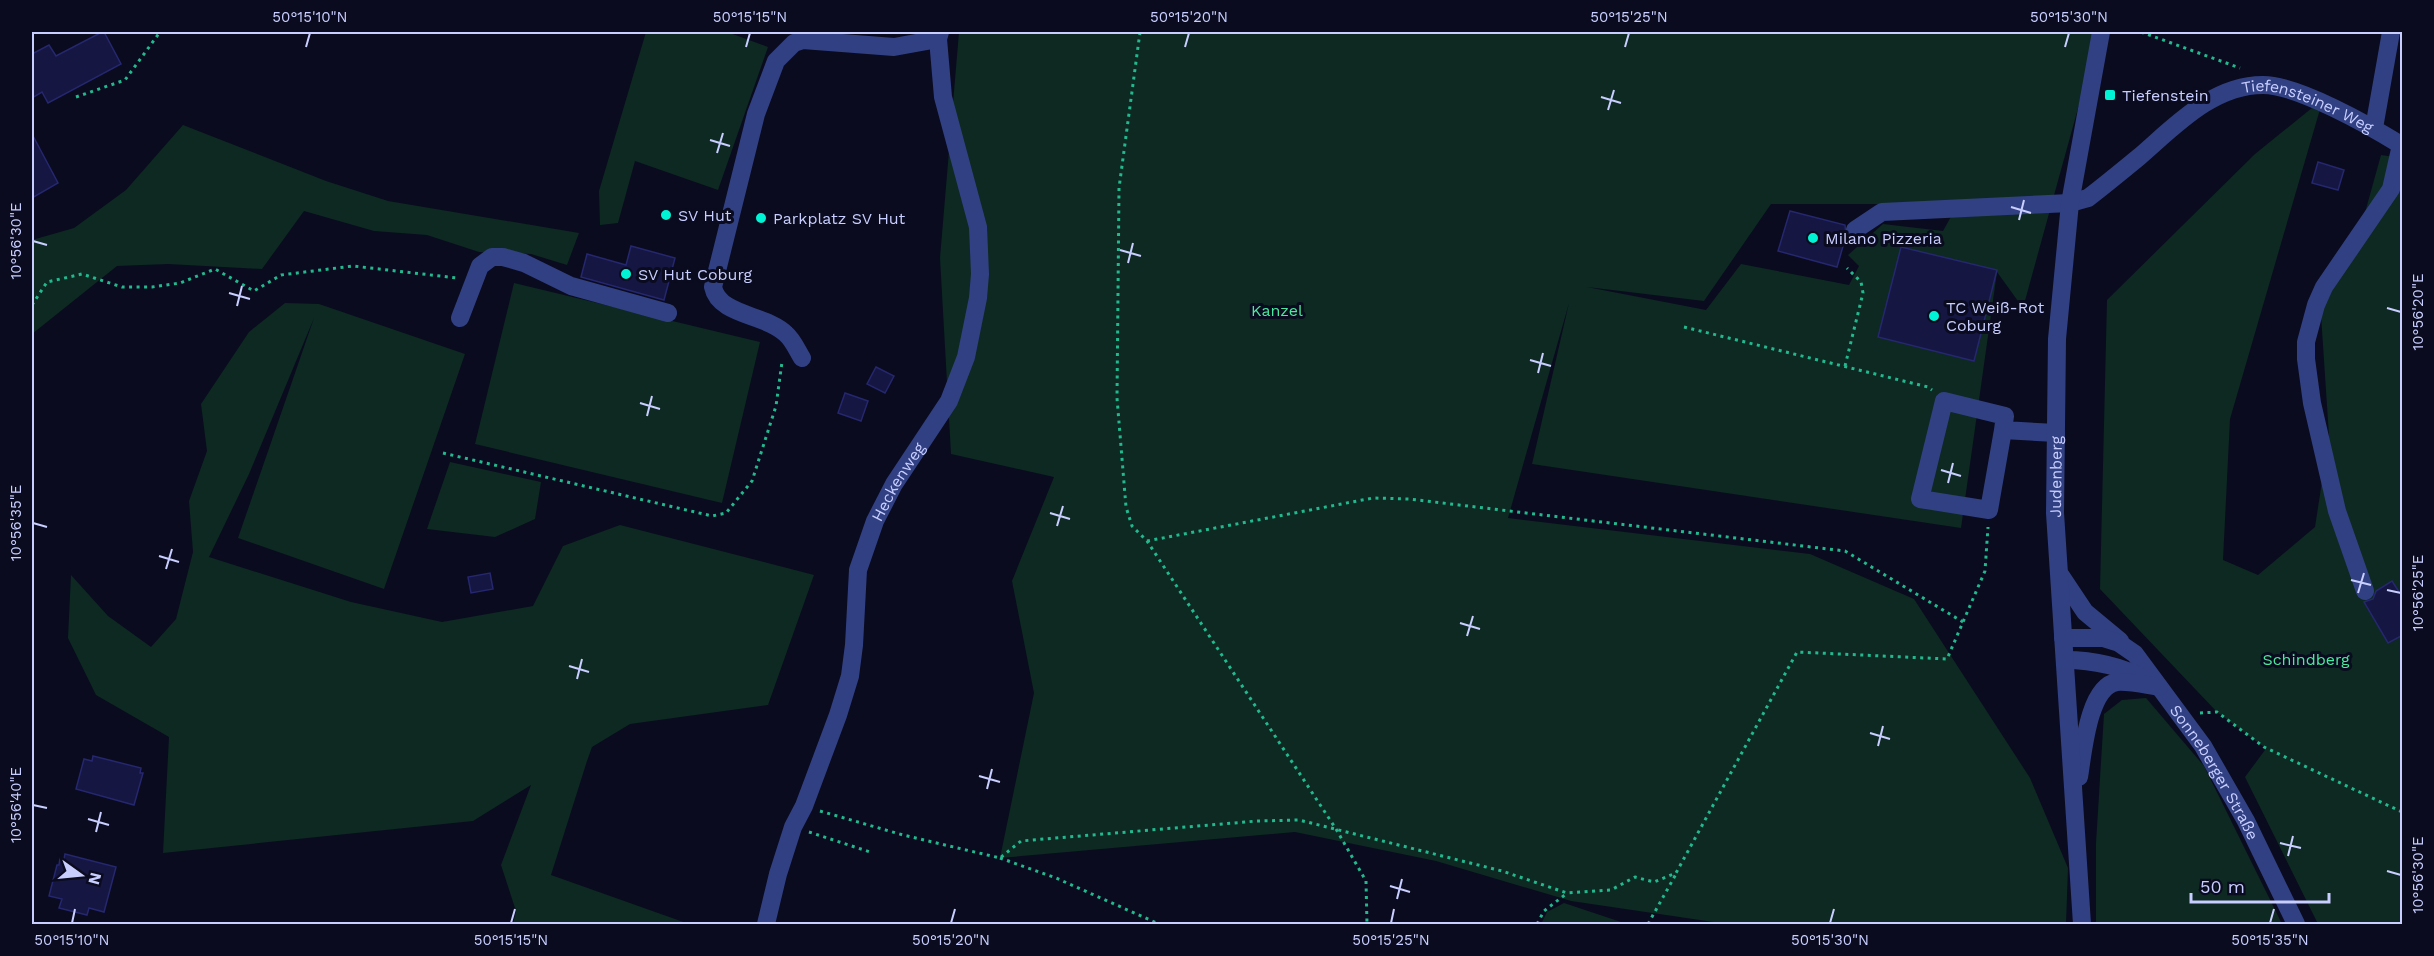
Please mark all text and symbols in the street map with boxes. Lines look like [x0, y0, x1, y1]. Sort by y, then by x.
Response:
text: 50°15'10"N [272, 8, 348, 26]
text: 50°15'15"N [713, 8, 787, 26]
text: 50°15'20"N [1150, 8, 1228, 26]
text: 50°15'25"N [1590, 8, 1668, 26]
text: 50°15'30"N [2030, 8, 2108, 26]
street label: Tiefensteiner Weg [2240, 75, 2377, 137]
place label: Tiefenstein [2122, 86, 2209, 105]
marker: Tiefenstein [2103, 88, 2117, 102]
text: 10°56'30"E [7, 202, 25, 280]
place label: SV Hut [678, 206, 732, 225]
marker: SV Hut [659, 208, 673, 222]
place label: Parkplatz SV Hut [773, 209, 906, 228]
marker: Parkplatz SV Hut [754, 211, 768, 225]
place label: Milano Pizzeria [1825, 229, 1942, 248]
marker: Milano Pizzeria [1806, 231, 1820, 245]
place label: SV Hut Coburg [638, 265, 753, 284]
marker: SV Hut Coburg [619, 267, 633, 281]
text: 10°56'20"E [2409, 273, 2427, 351]
place label: TC Weiß-Rot Coburg [1946, 298, 2045, 335]
park label: Kanzel [1251, 301, 1303, 320]
marker: TC Weiß-Rot Coburg [1927, 309, 1941, 323]
street label: Judenberg [2045, 435, 2065, 518]
street label: Heckenweg [867, 438, 929, 524]
text: 10°56'35"E [7, 485, 25, 561]
text: 10°56'25"E [2409, 555, 2427, 631]
park label: Schindberg [2262, 650, 2350, 669]
street label: Sonneberger Straße [2166, 701, 2263, 843]
text: 10°56'40"E [7, 767, 25, 843]
text: 10°56'30"E [2409, 836, 2427, 914]
north arrow [51, 845, 111, 905]
scale bar [2191, 866, 2329, 904]
text: N [84, 871, 106, 887]
text: 50 m [2200, 876, 2245, 897]
text: 50°15'10"N [34, 931, 110, 949]
text: 50°15'15"N [474, 931, 548, 949]
text: 50°15'20"N [912, 931, 990, 949]
text: 50°15'25"N [1352, 931, 1430, 949]
text: 50°15'30"N [1791, 931, 1869, 949]
text: 50°15'35"N [2231, 931, 2309, 949]

